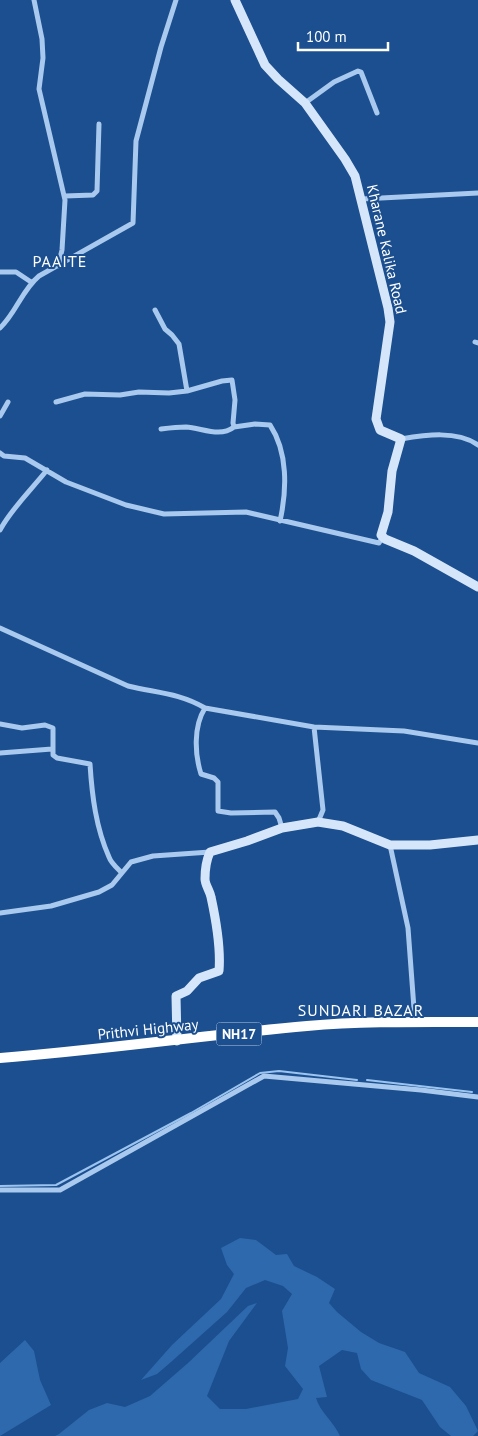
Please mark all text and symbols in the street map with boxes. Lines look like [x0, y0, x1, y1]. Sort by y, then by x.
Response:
scale bar [298, 20, 388, 52]
text: 100 m [306, 27, 347, 46]
street label: Kharane Kalika Road [363, 182, 411, 316]
district label: PAAITE [33, 251, 87, 271]
district label: SUNDARI BAZAR [298, 1000, 424, 1020]
street label: Prithvi Highway [97, 1014, 199, 1044]
road number: NH17 [216, 1022, 262, 1046]

